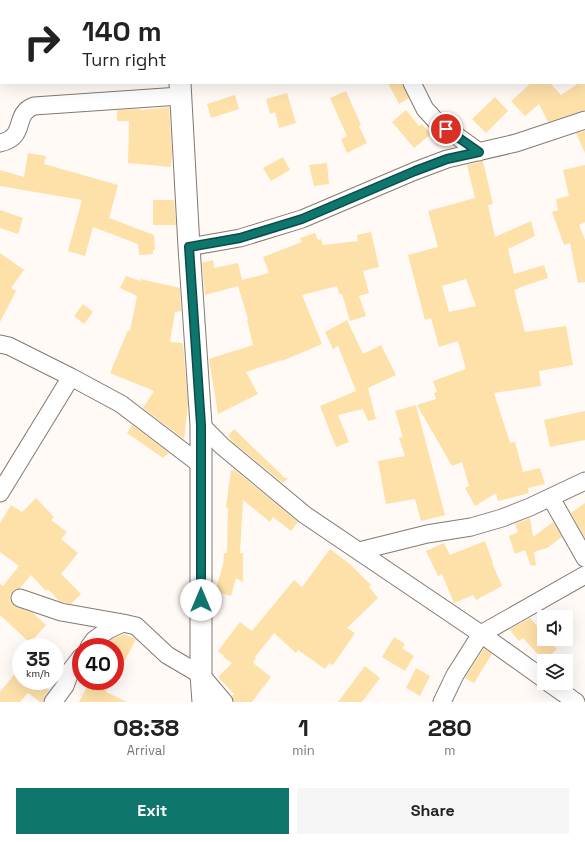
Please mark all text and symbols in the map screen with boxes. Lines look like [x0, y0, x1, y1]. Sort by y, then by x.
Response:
text: 140 m [82, 13, 162, 49]
icon: right [16, 16, 68, 68]
text: Turn right [82, 48, 166, 71]
pin [429, 112, 463, 146]
icon: arrive [435, 118, 457, 140]
position arrow [180, 579, 222, 621]
map controls [537, 610, 573, 690]
button: sound [537, 610, 573, 646]
speed limit sign: 40 [72, 638, 124, 690]
text: 35 [26, 646, 50, 672]
button: layers [537, 654, 573, 690]
text: km/h [26, 667, 50, 680]
text: 08:38 [113, 712, 179, 743]
text: 1 [298, 712, 309, 743]
text: 280 [428, 712, 472, 743]
text: Arrival [127, 742, 165, 759]
text: min [292, 742, 315, 759]
text: m [444, 742, 455, 759]
button: Exit [16, 788, 289, 834]
button: Share [297, 788, 569, 834]

